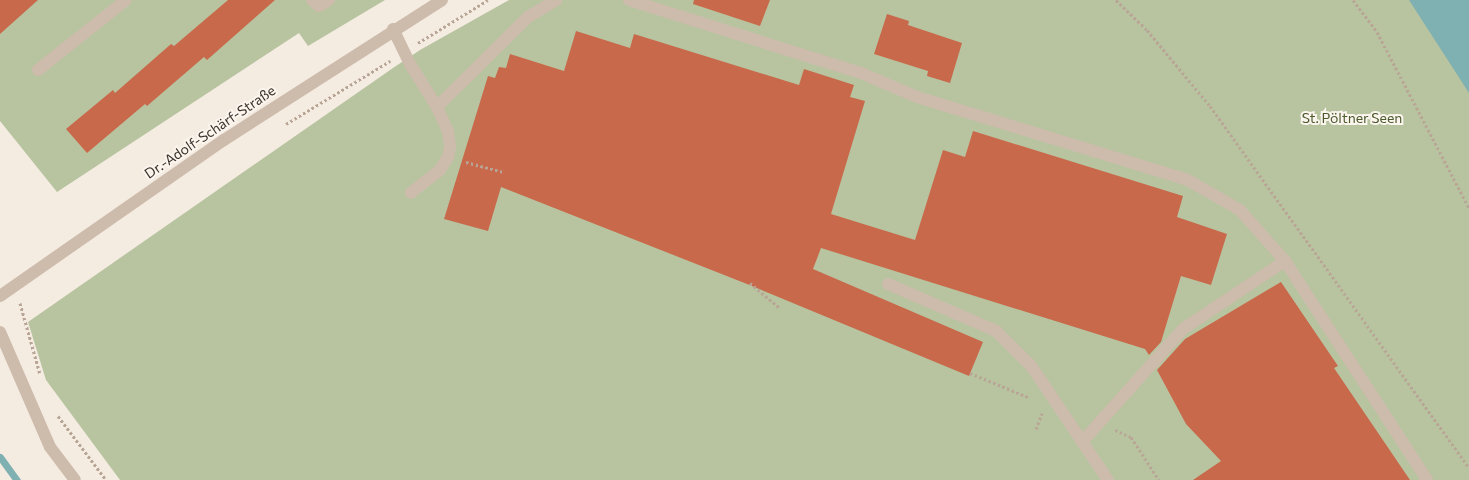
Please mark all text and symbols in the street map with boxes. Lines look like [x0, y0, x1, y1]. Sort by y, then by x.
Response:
street label: Dr.-Adolf-Schärf-Straße [141, 82, 279, 182]
park label: St. Pöltner Seen [1302, 110, 1402, 126]

